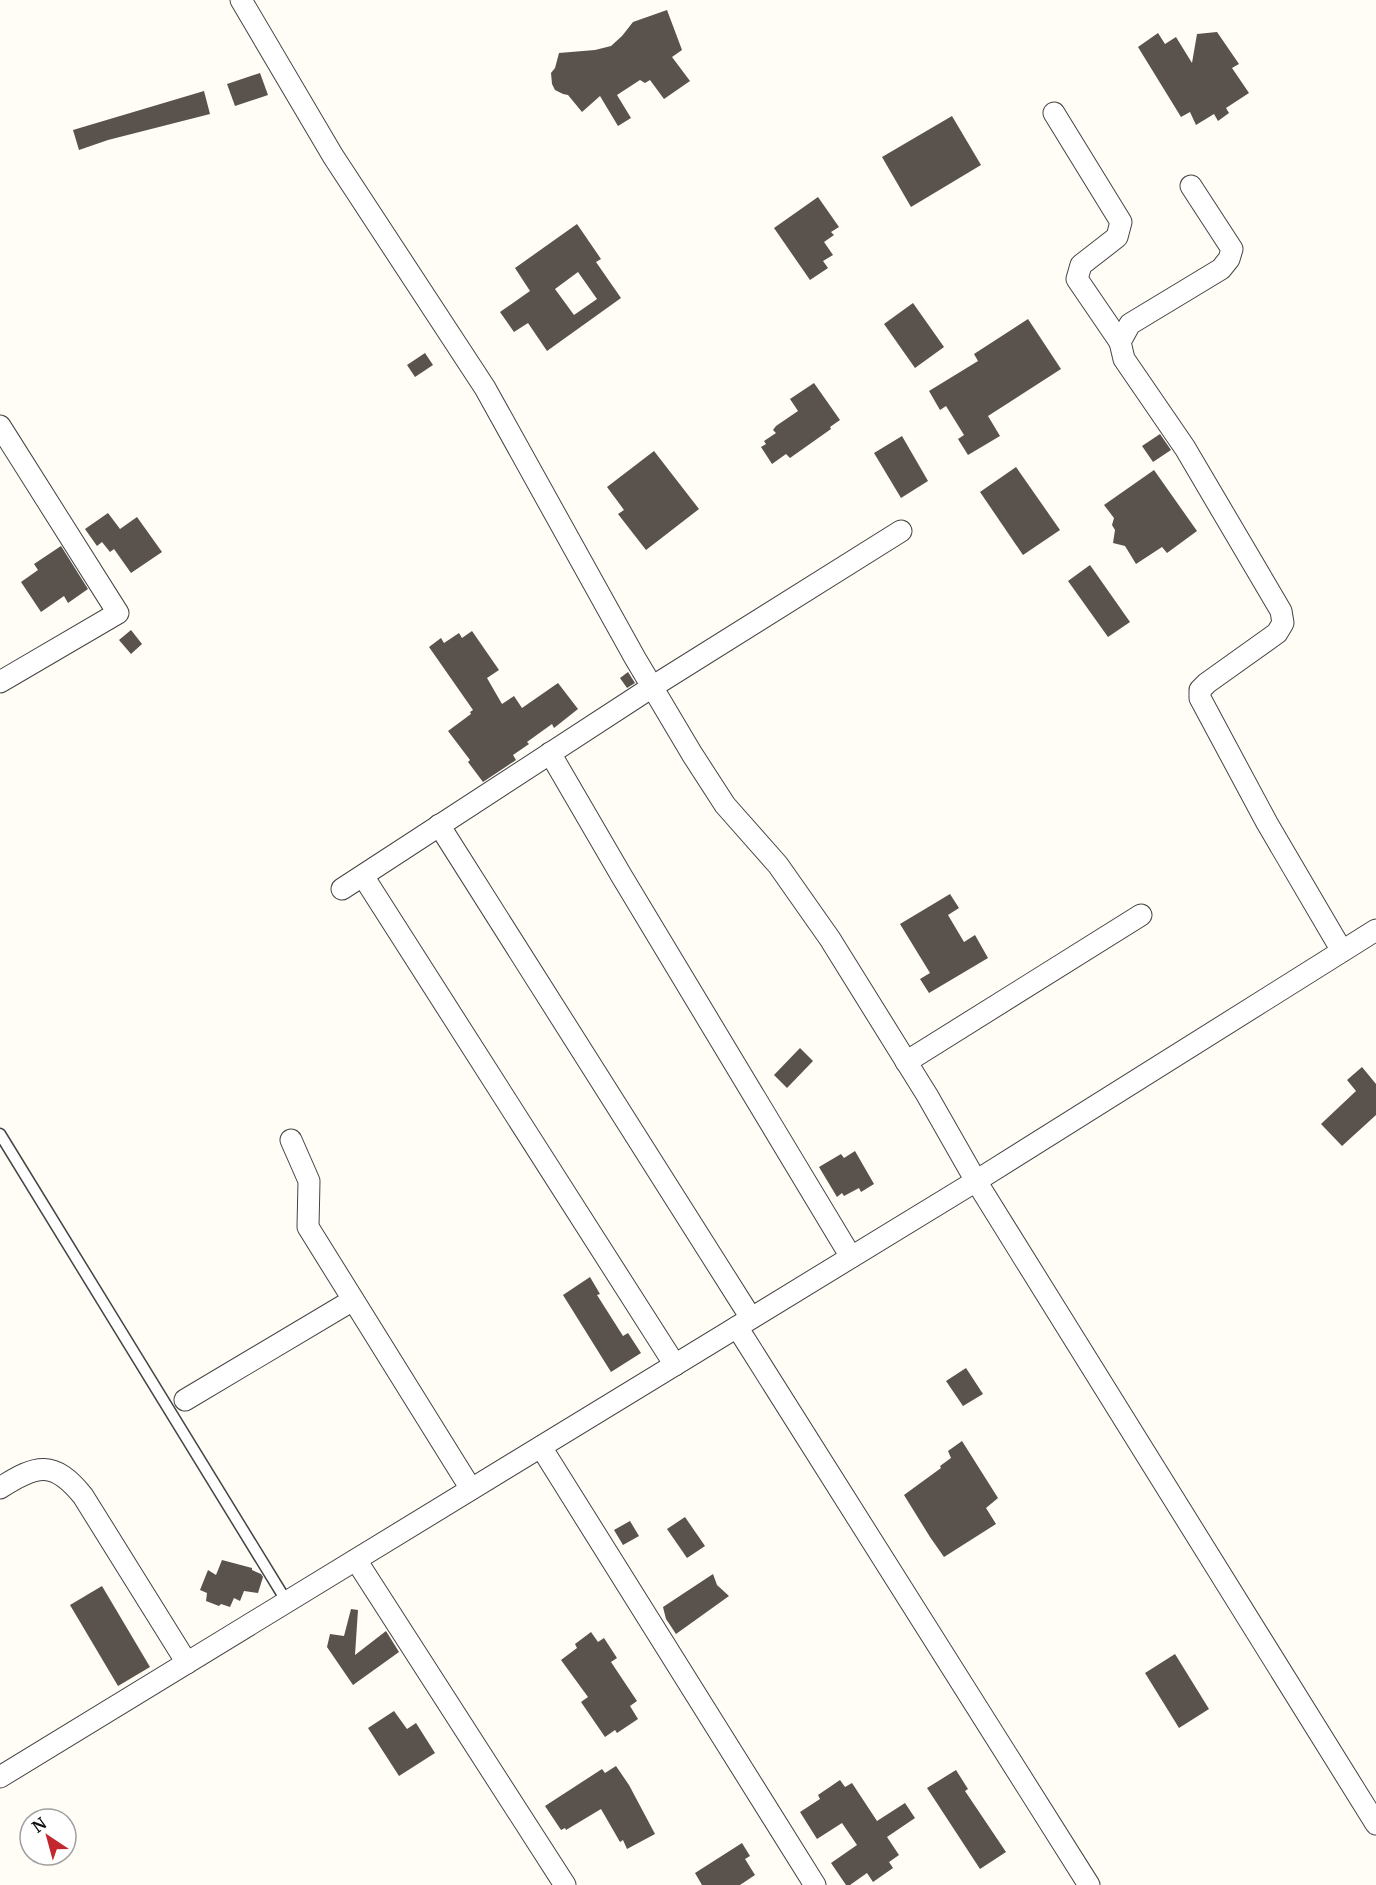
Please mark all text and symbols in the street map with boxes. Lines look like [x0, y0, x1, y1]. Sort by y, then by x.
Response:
north arrow [18, 1807, 78, 1867]
text: N [28, 1813, 50, 1837]

